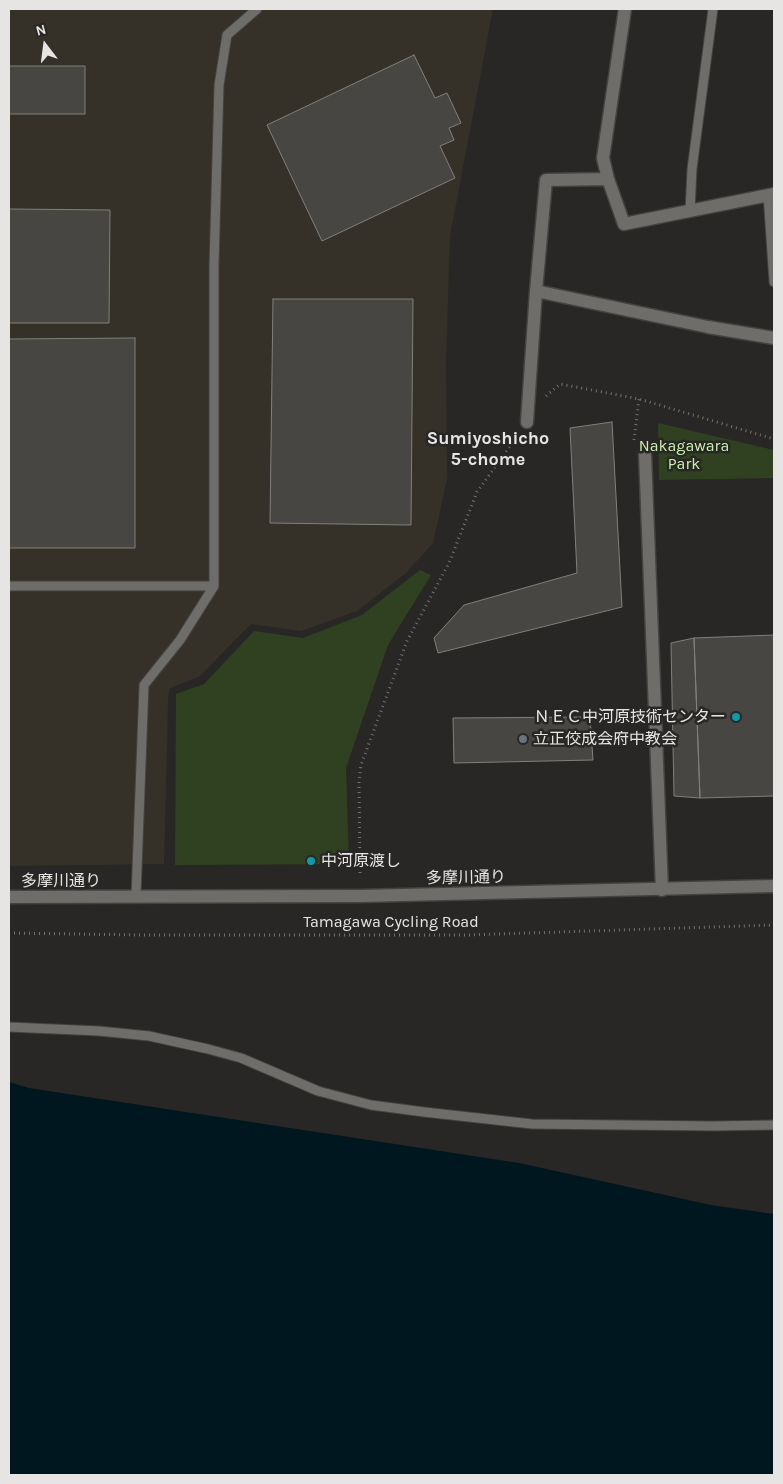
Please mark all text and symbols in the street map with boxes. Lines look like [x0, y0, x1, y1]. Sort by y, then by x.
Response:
north arrow [20, 20, 70, 70]
text: N [34, 21, 48, 40]
district label: Sumiyoshicho 5-chome [427, 428, 549, 470]
park label: Nakagawara Park [639, 436, 729, 474]
place label: ＮＥＣ中河原技術センター [534, 707, 726, 727]
marker: ＮＥＣ中河原技術センター [730, 711, 742, 723]
place label: 立正佼成会府中教会 [533, 729, 677, 749]
marker: 立正佼成会府中教会 [517, 733, 529, 745]
place label: 中河原渡し [321, 851, 401, 871]
marker: 中河原渡し [305, 855, 317, 867]
street label: 多摩川通り [426, 868, 506, 888]
street label: 多摩川通り [21, 871, 101, 891]
street label: Tamagawa Cycling Road [303, 912, 479, 932]

